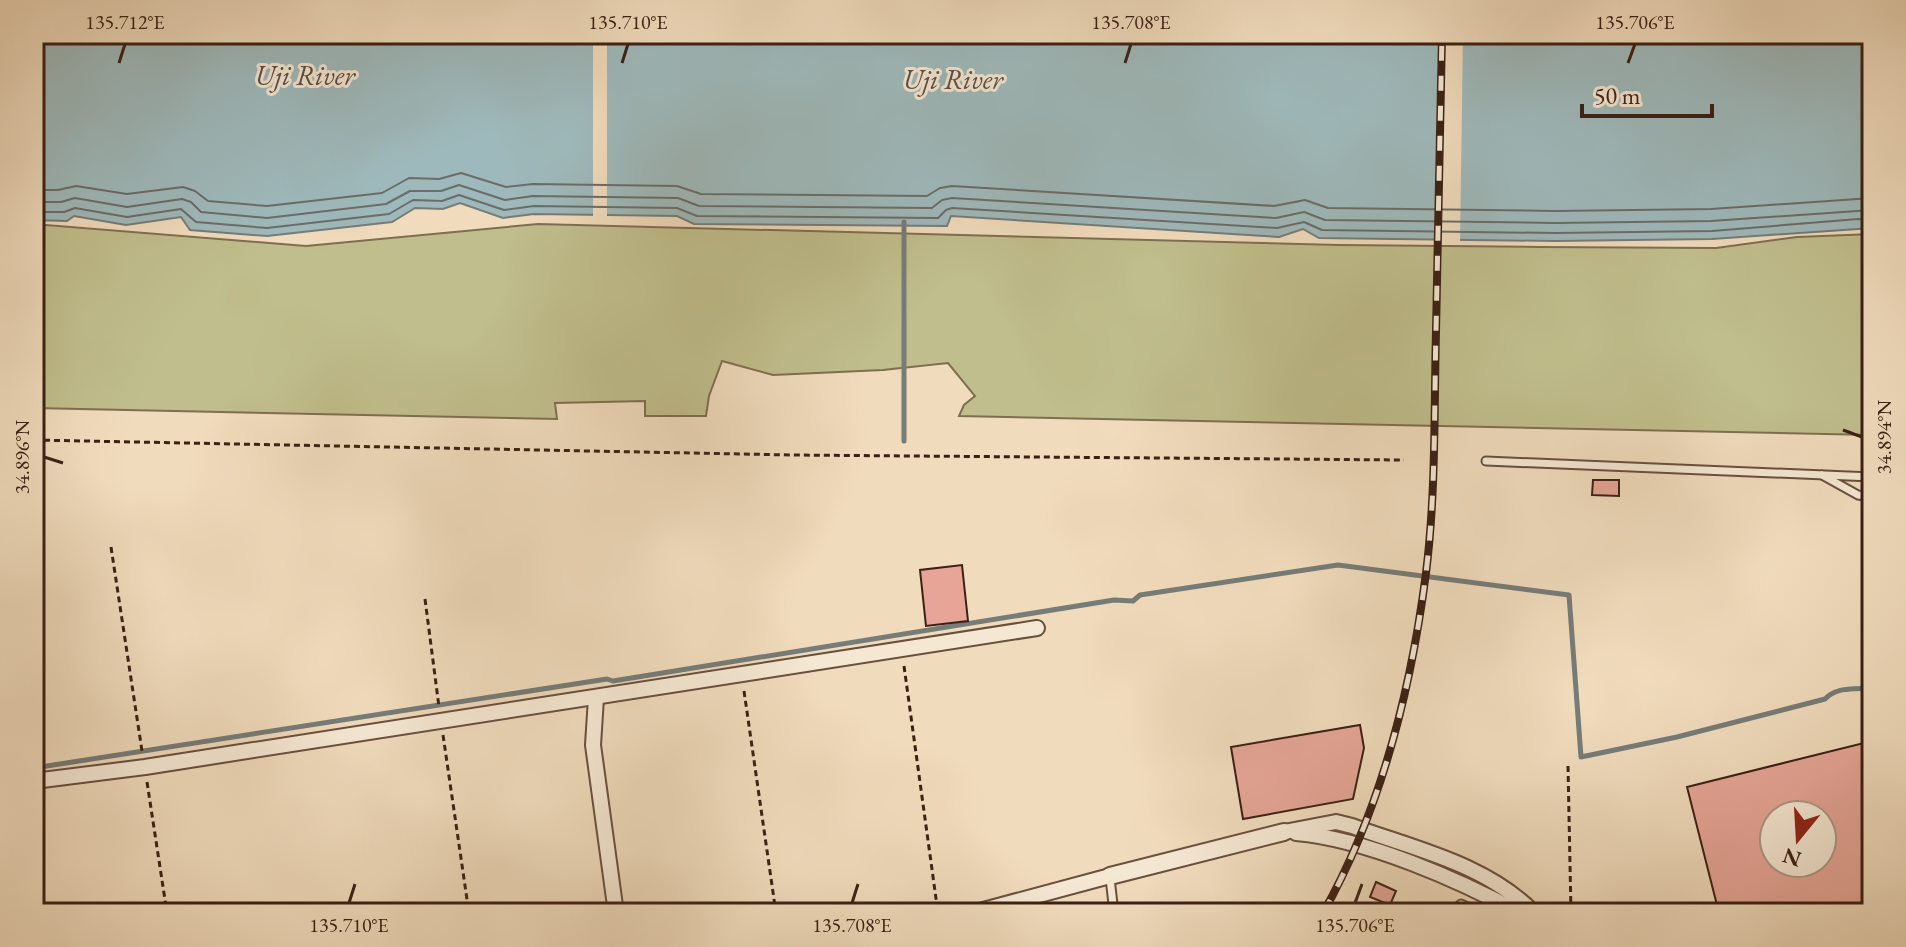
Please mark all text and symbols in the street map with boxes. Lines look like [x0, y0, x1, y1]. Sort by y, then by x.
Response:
text: 135.712°E [85, 9, 165, 35]
text: 135.710°E [588, 9, 668, 35]
text: 135.708°E [1091, 9, 1171, 35]
text: 135.706°E [1595, 9, 1675, 35]
water label: Uji River [255, 57, 356, 93]
water label: Uji River [903, 61, 1004, 97]
scale bar [1582, 68, 1712, 118]
text: 50 m [1594, 80, 1641, 111]
text: 34.894°N [1871, 400, 1897, 474]
text: 34.896°N [9, 420, 35, 494]
north arrow [1758, 799, 1838, 879]
text: N [1779, 841, 1805, 874]
text: 135.710°E [309, 912, 389, 938]
text: 135.708°E [812, 912, 892, 938]
text: 135.706°E [1315, 912, 1395, 938]

